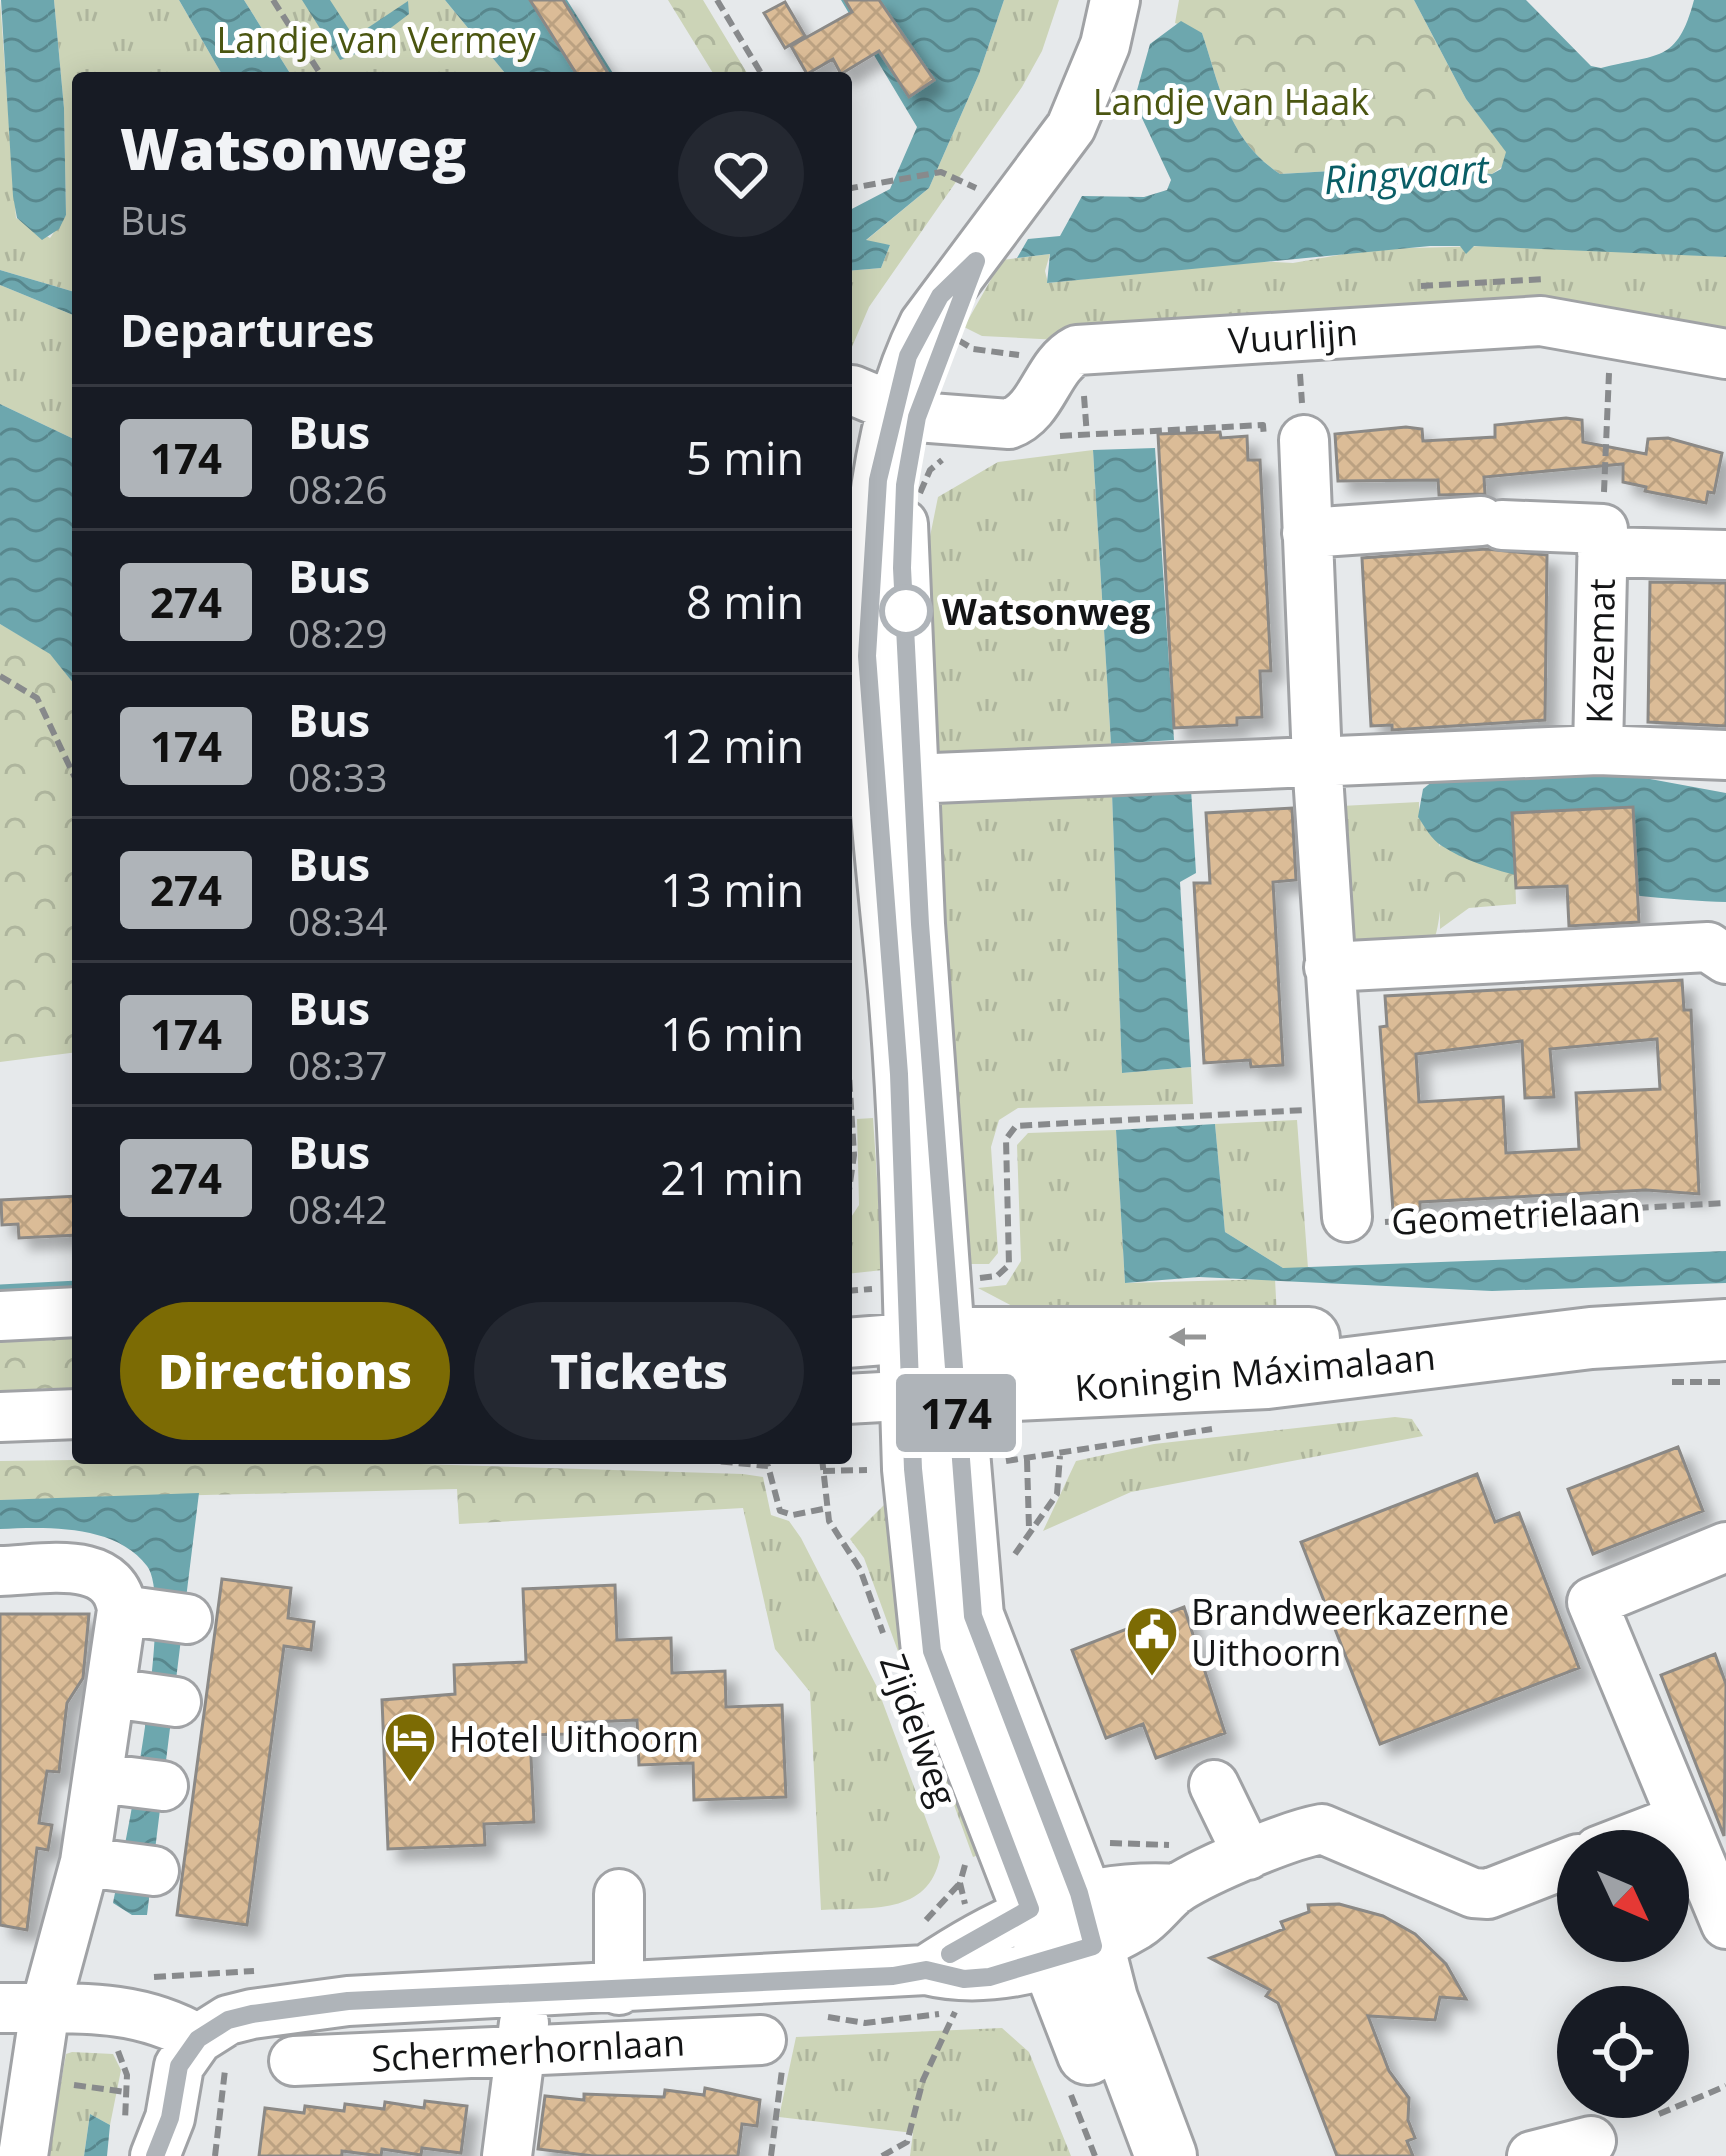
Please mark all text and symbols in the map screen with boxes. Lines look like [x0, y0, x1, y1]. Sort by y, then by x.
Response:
park label: Landje van Vermey [217, 15, 536, 64]
park label: Landje van Haak [1093, 77, 1369, 126]
text: Watsonweg [120, 109, 467, 187]
button: heart [678, 111, 804, 237]
water label: Ringvaart [1322, 141, 1492, 205]
text: Bus [120, 193, 188, 246]
text: Departures [120, 299, 375, 360]
street label: Vuurlijn [1227, 307, 1359, 365]
text: Bus [288, 401, 370, 462]
text: 5 min [686, 427, 804, 488]
text: 174 [150, 429, 222, 486]
text: 08:26 [288, 462, 387, 515]
text: Bus [288, 545, 370, 606]
text: 8 min [686, 571, 804, 632]
text: 274 [150, 573, 222, 630]
street label: Kazemat [1574, 578, 1626, 724]
marker: Watsonweg [881, 586, 931, 636]
place label: Watsonweg [942, 587, 1150, 636]
text: 08:29 [288, 606, 387, 659]
text: Bus [288, 689, 370, 750]
text: 12 min [660, 715, 804, 776]
text: 174 [150, 717, 222, 774]
text: 08:33 [288, 750, 387, 803]
text: Bus [288, 833, 370, 894]
text: 13 min [660, 859, 804, 920]
text: 274 [150, 861, 222, 918]
text: 08:34 [288, 894, 387, 947]
text: Bus [288, 977, 370, 1038]
text: 16 min [660, 1003, 804, 1064]
text: 174 [150, 1005, 222, 1062]
text: 08:37 [288, 1038, 387, 1091]
text: Bus [288, 1121, 370, 1182]
text: 21 min [660, 1147, 804, 1208]
text: 274 [150, 1149, 222, 1206]
text: 08:42 [288, 1182, 387, 1235]
street label: Geometrielaan [1390, 1184, 1642, 1246]
button: Directions [120, 1302, 450, 1440]
button: Tickets [474, 1302, 804, 1440]
one-way arrow [1168, 1327, 1206, 1347]
street label: Koningin Máximalaan [1073, 1332, 1437, 1412]
line badge: 174 [887, 1374, 1025, 1452]
text: 174 [920, 1384, 992, 1441]
place label: Brandweerkazerne Uithoorn [1191, 1587, 1509, 1677]
public building icon: Brandweerkazerne Uithoorn [1124, 1604, 1180, 1678]
street label: Zijdelweg [869, 1647, 969, 1813]
hotel icon: Hotel Uithoorn [382, 1710, 438, 1784]
place label: Hotel Uithoorn [449, 1714, 699, 1763]
north arrow [1557, 1830, 1689, 1962]
map controls [1557, 1830, 1689, 2118]
button: locate [1557, 1986, 1689, 2118]
street label: Schermerhornlaan [370, 2017, 686, 2083]

